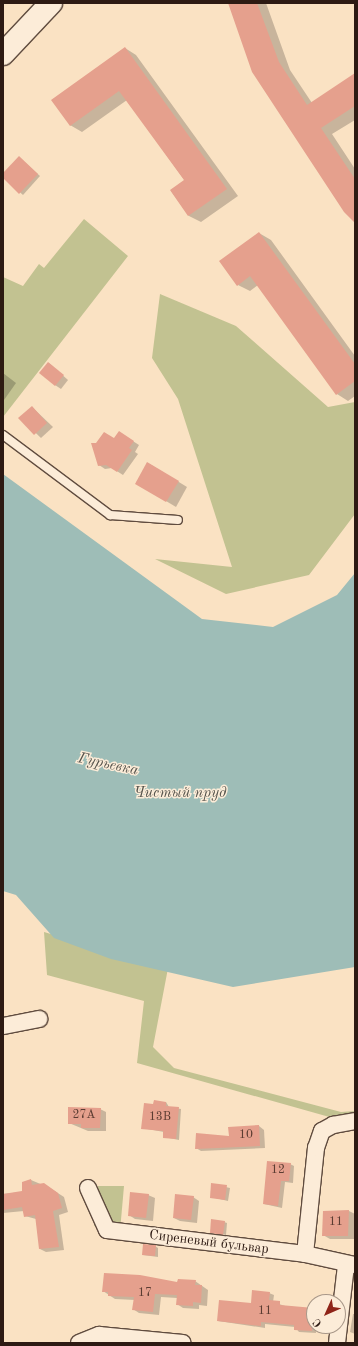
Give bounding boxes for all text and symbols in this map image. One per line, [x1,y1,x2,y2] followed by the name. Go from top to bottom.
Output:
[76,750,140,780] water label: Гурьевка
[134,785,226,803] water label: Чистый пруд
[72,1109,96,1123] house number: 27А
[149,1111,171,1125] house number: 13В
[239,1129,253,1143] house number: 10
[271,1164,285,1178] house number: 12
[329,1216,343,1230] house number: 11
[148,1226,270,1258] street label: Сиреневый бульвар
[138,1287,152,1301] house number: 17
[306,1294,346,1334] north arrow
[258,1305,272,1319] house number: 11
[311,1316,324,1329] text: С

